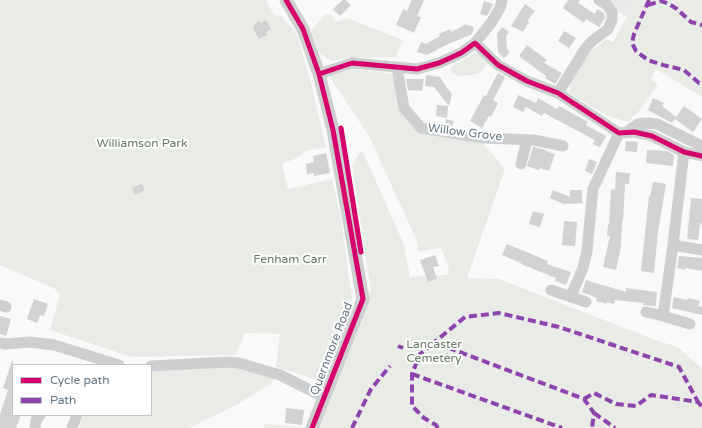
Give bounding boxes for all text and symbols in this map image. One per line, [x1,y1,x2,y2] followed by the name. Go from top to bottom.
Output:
[427,121,503,145] street label: Willow Grove
[97,137,187,151] park label: Williamson Park
[253,253,327,267] park label: Fenham Carr
[308,300,356,398] street label: Quernmore Road
[406,338,462,366] park label: Lancaster Cemetery
[12,364,152,416] legend
[50,373,109,387] text: Cycle path
[50,393,76,407] text: Path

